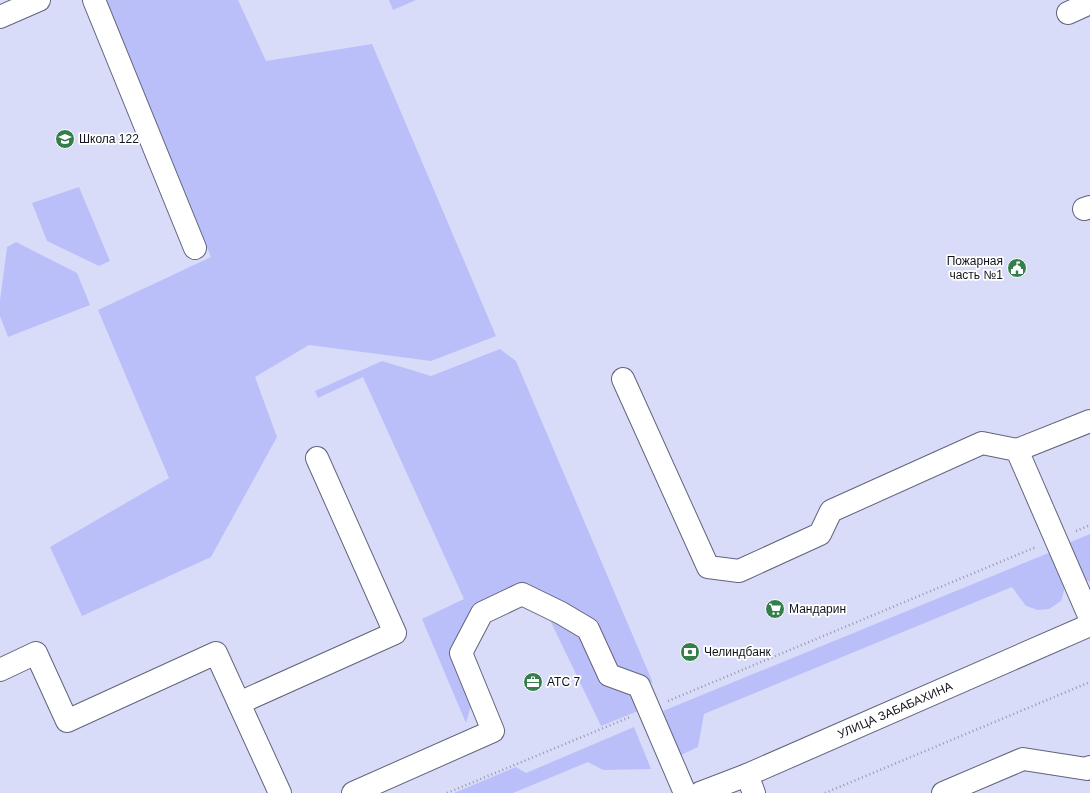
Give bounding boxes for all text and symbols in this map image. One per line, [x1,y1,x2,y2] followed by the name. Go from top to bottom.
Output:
[54,128,76,150] school or university icon: Школа 122
[79,132,139,146] place label: Школа 122
[947,254,1003,282] place label: Пожарная часть №1
[1006,257,1028,279] public building icon: Пожарная часть №1
[764,598,786,620] supermarket icon: Мандарин
[789,602,846,616] place label: Мандарин
[679,641,701,663] bank icon: Челиндбанк
[704,645,772,659] place label: Челиндбанк
[522,671,544,693] office icon: АТС 7
[547,675,580,689] place label: АТС 7
[836,679,955,741] street label: УЛИЦА ЗАБАБАХИНА

